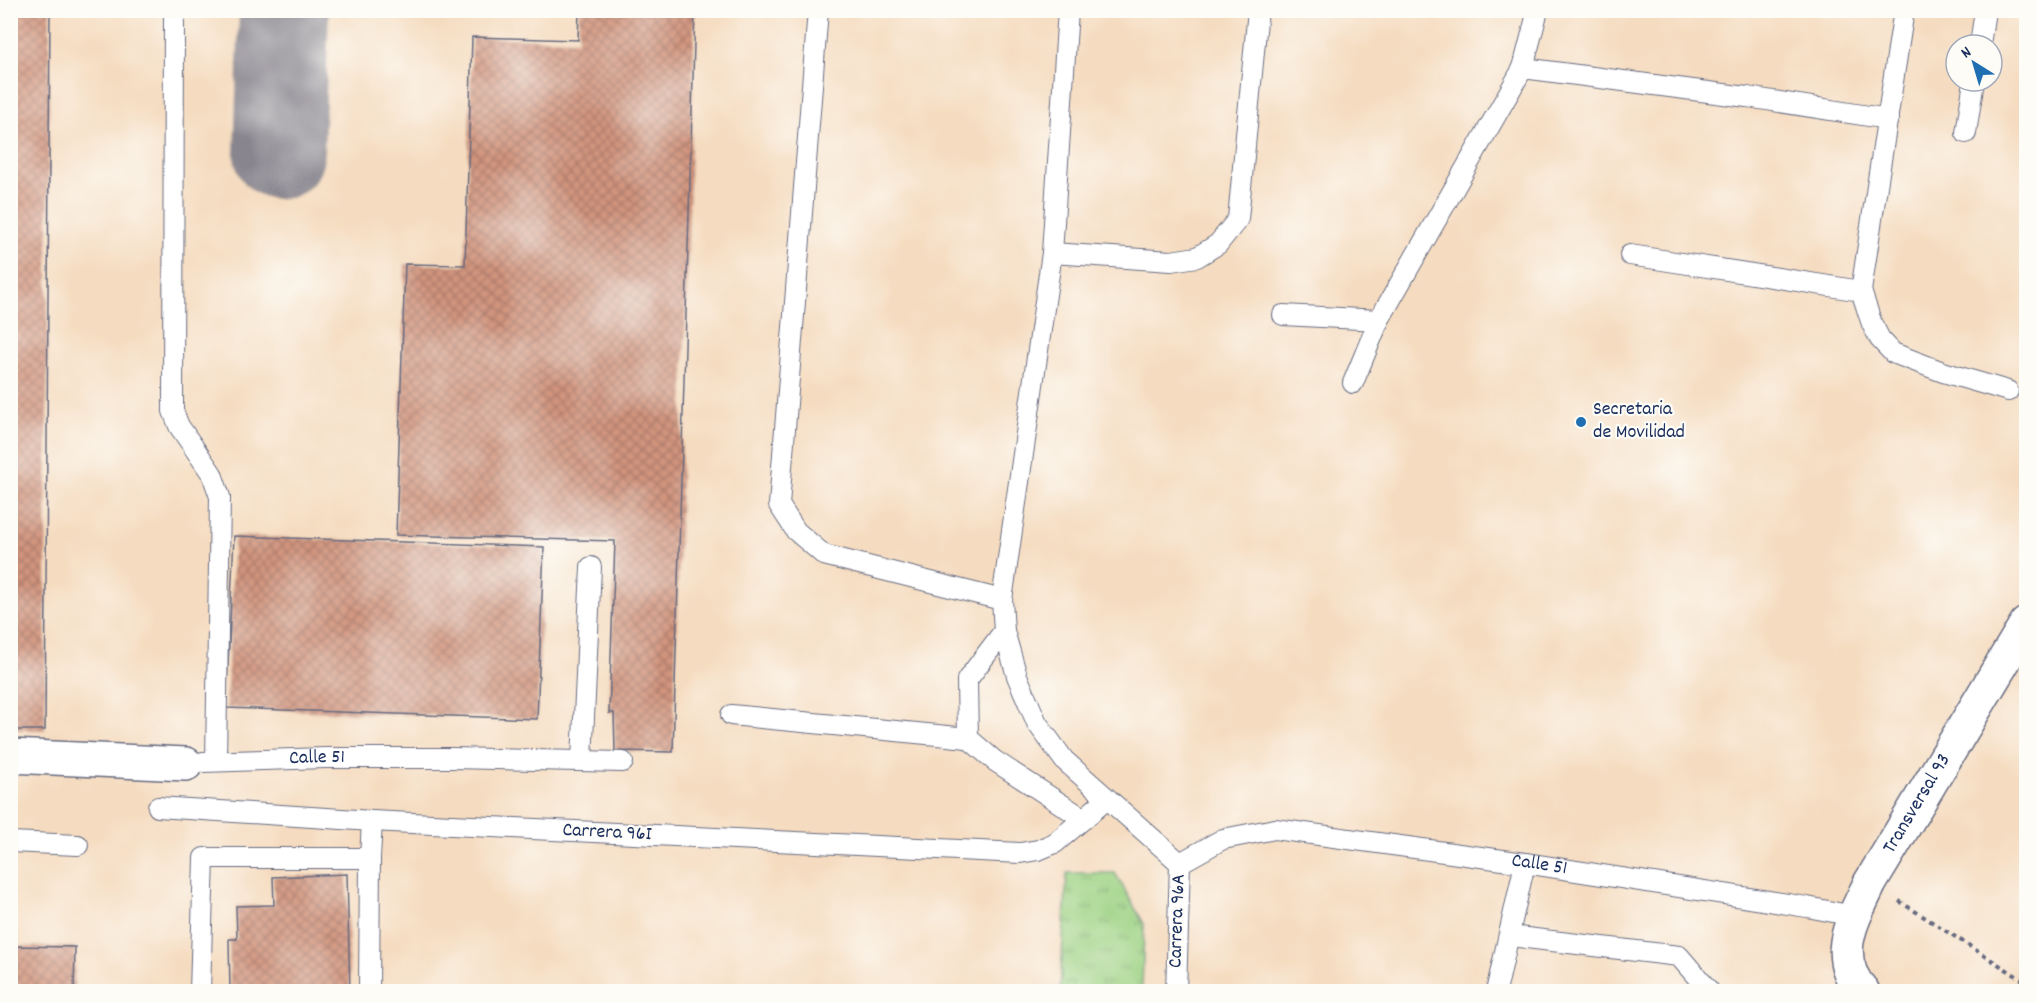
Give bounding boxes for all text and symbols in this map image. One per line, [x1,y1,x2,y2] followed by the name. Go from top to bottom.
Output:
[1944,33,2004,93] north arrow
[1956,41,1977,65] text: N
[1593,396,1685,447] place label: Secretaria de Movilidad
[1574,415,1588,429] marker: Secretaria de Movilidad
[289,744,345,773] street label: Calle 51
[1877,749,1958,860] street label: Transversal 93
[562,817,652,849] street label: Carrera 96I
[1510,847,1569,883] street label: Calle 51
[1162,873,1194,969] street label: Carrera 96A

